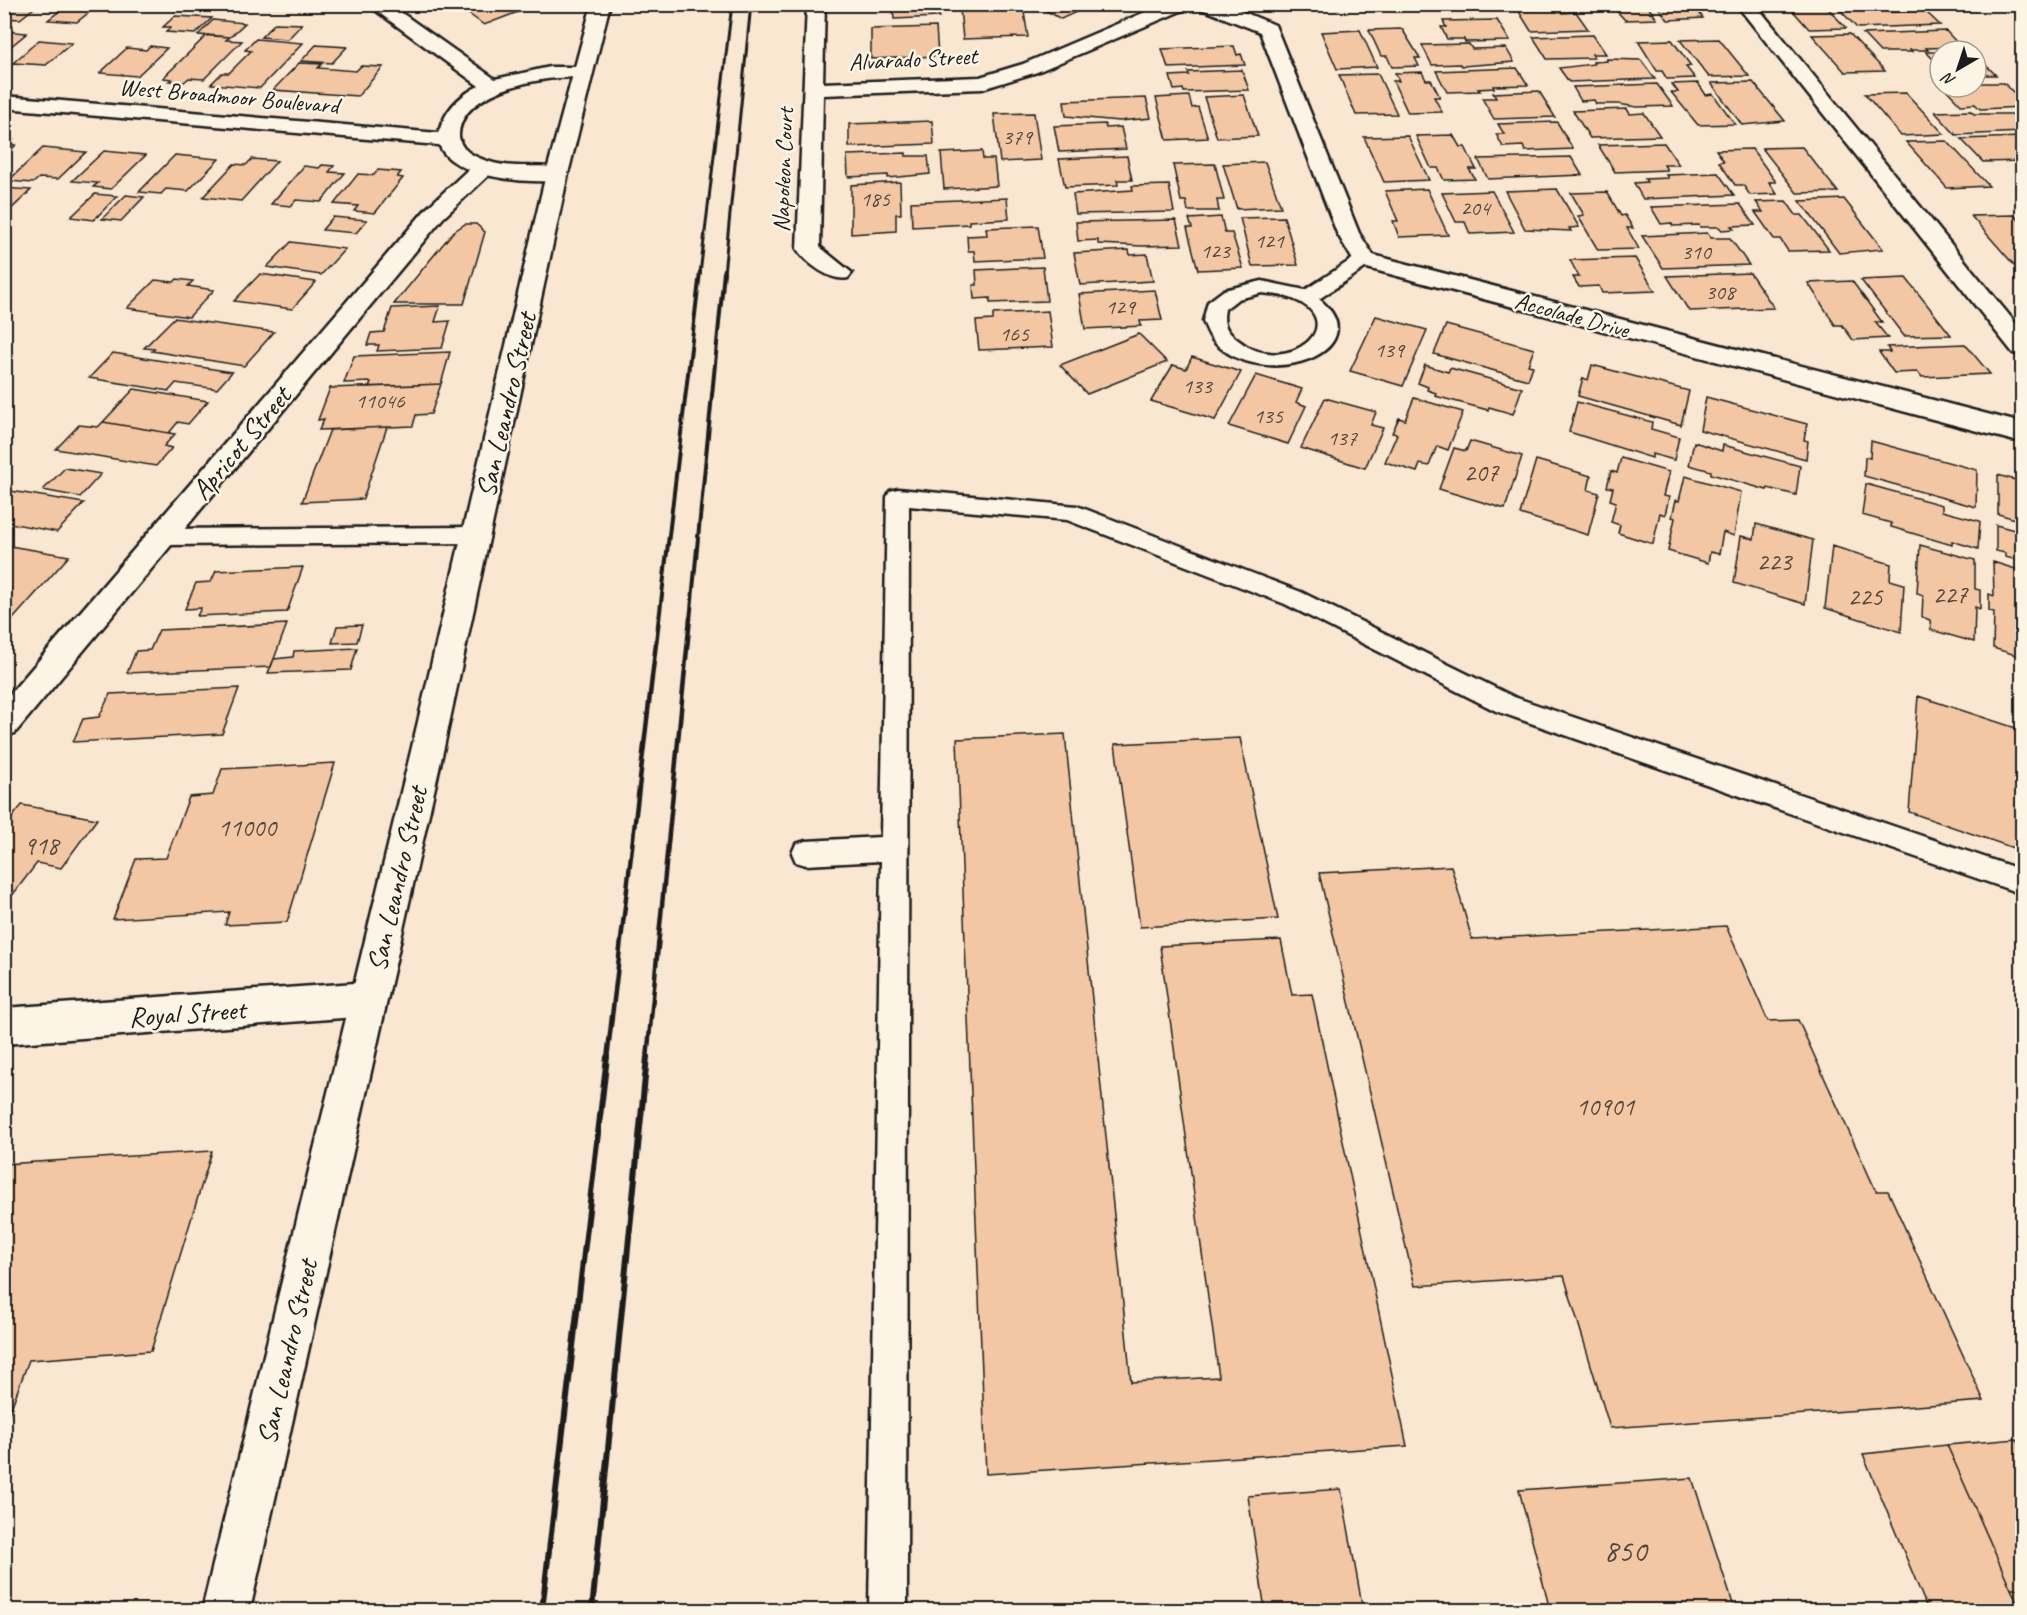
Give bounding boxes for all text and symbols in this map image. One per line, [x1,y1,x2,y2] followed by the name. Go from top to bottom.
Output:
[1928,39,1988,99] north arrow
[848,41,980,77] street label: Alvarado Street
[1937,67,1959,91] text: N
[118,71,343,121] street label: West Broadmoor Boulevard
[766,105,800,233] street label: Napoleon Court
[1002,123,1034,151] house number: 379
[860,185,891,213] house number: 185
[1460,194,1492,222] house number: 204
[1254,227,1285,255] house number: 121
[1200,237,1232,265] house number: 123
[1681,238,1713,266] house number: 310
[1705,278,1737,306] house number: 308
[1512,285,1634,345] street label: Accolade Drive
[1105,293,1137,321] house number: 129
[468,307,545,501] street label: San Leandro Street
[999,320,1030,348] house number: 165
[1374,336,1406,364] house number: 139
[1182,372,1214,400] house number: 133
[184,377,300,507] street label: Apricot Street
[355,387,406,415] house number: 11046
[1253,402,1284,430] house number: 135
[1327,424,1358,452] house number: 137
[1463,456,1500,489] house number: 207
[1756,545,1794,578] house number: 223
[1932,578,1969,611] house number: 227
[1847,580,1884,613] house number: 225
[359,781,436,975] street label: San Leandro Street
[218,811,279,844] house number: 11000
[23,829,61,862] house number: 918
[127,991,249,1035] street label: Royal Street
[1576,1090,1636,1123] house number: 10901
[249,1254,326,1448] street label: San Leandro Street
[1603,1530,1649,1571] house number: 850

